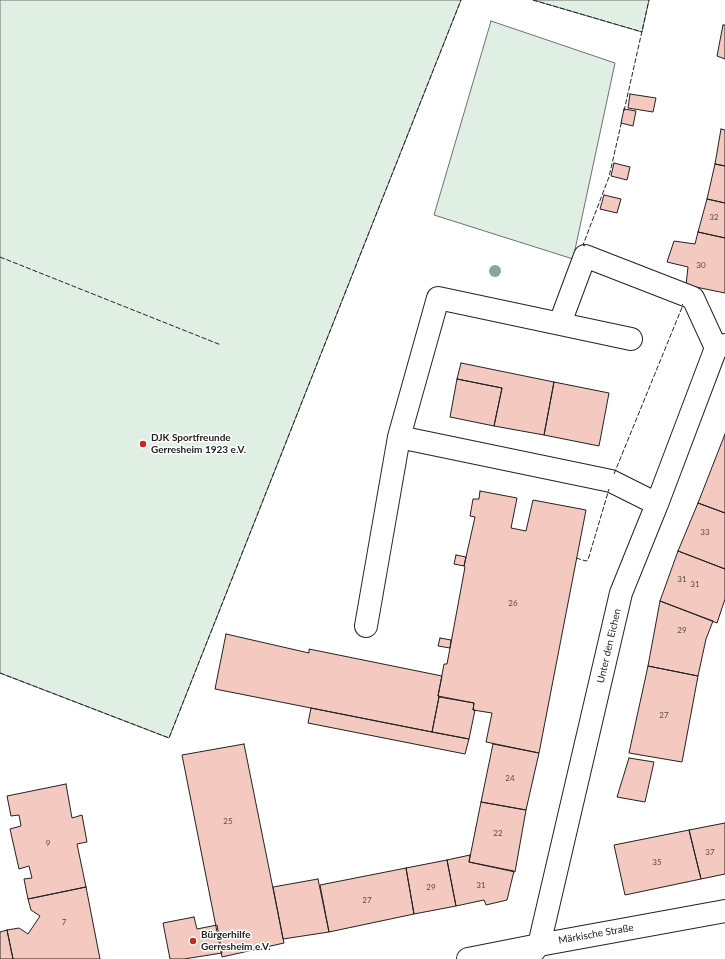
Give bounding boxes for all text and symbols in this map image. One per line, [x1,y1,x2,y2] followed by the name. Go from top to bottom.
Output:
[709,212,719,222] house number: 32
[696,260,706,270] house number: 30
[151,432,246,456] place label: DJK Sportfreunde Gerresheim 1923 e.V.
[138,439,148,449] marker: DJK Sportfreunde Gerresheim 1923 e.V.
[700,527,710,537] house number: 33
[677,574,687,584] house number: 31
[690,579,700,589] house number: 31
[508,598,518,608] house number: 26
[595,608,623,684] street label: Unter den Eichen
[677,625,687,635] house number: 29
[659,710,669,720] house number: 27
[505,773,515,783] house number: 24
[223,816,233,826] house number: 25
[493,828,503,838] house number: 22
[46,838,50,848] house number: 9
[705,847,715,857] house number: 37
[652,857,662,867] house number: 35
[476,880,486,890] house number: 31
[426,882,436,892] house number: 29
[362,895,372,905] house number: 27
[62,917,66,927] house number: 7
[557,921,635,947] street label: Märkische Straße
[201,929,271,952] place label: Bürgerhilfe Gerresheim e.V.
[188,936,198,946] marker: Bürgerhilfe Gerresheim e.V.

